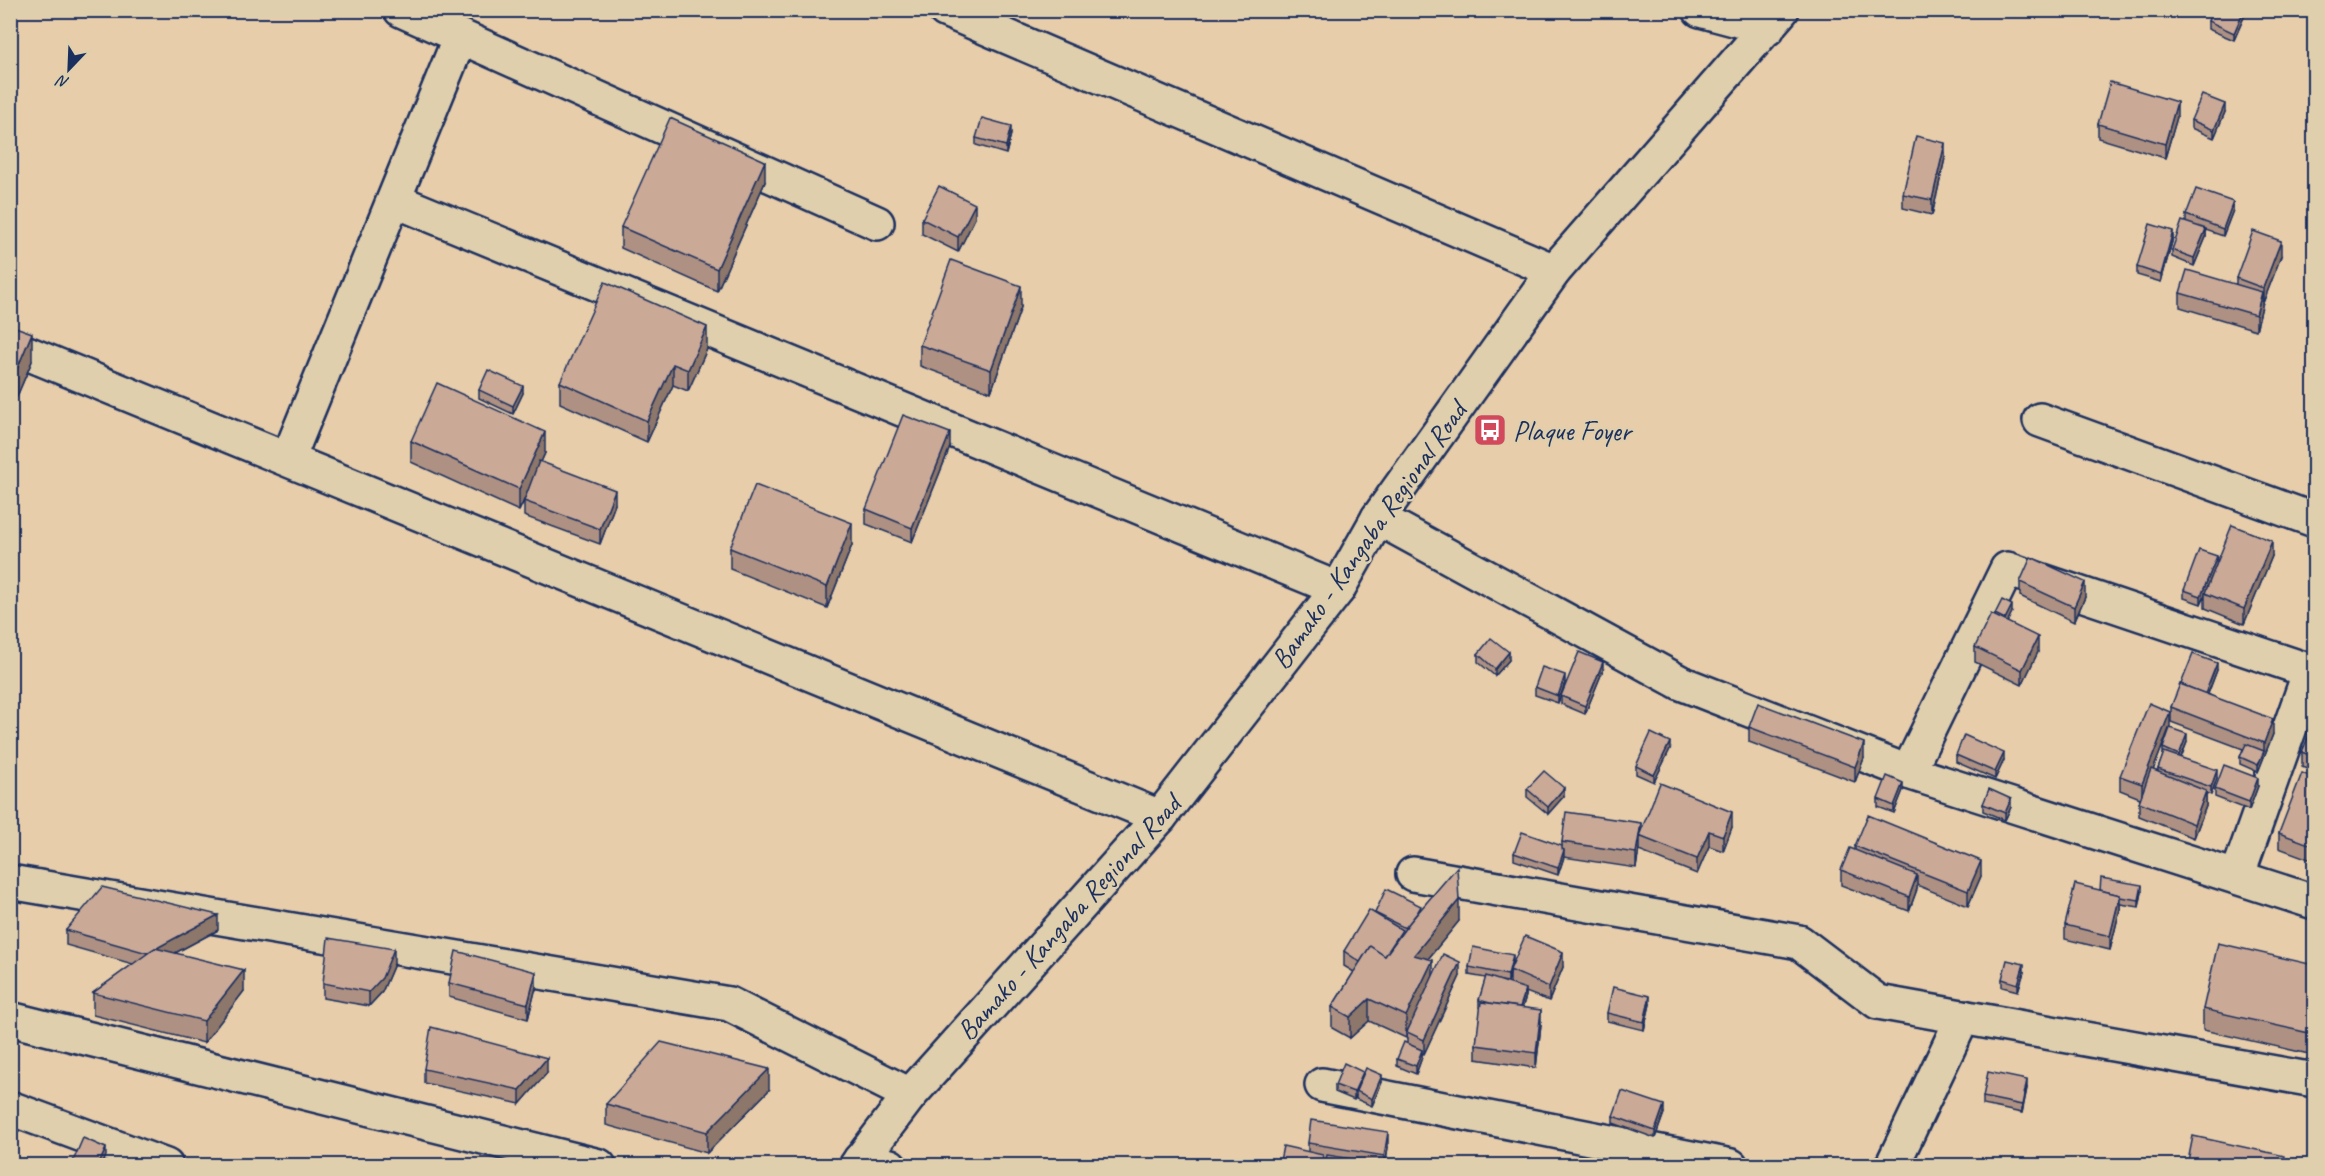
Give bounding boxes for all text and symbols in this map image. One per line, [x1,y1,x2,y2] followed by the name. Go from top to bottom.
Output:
[39,39,99,99] north arrow
[52,70,72,93] text: N
[1263,392,1476,676] street label: Bamako - Kangaba Regional Road
[1472,412,1508,448] bus stop icon: Plaque Foyer
[1513,413,1634,448] place label: Plaque Foyer
[949,784,1190,1047] street label: Bamako - Kangaba Regional Road

